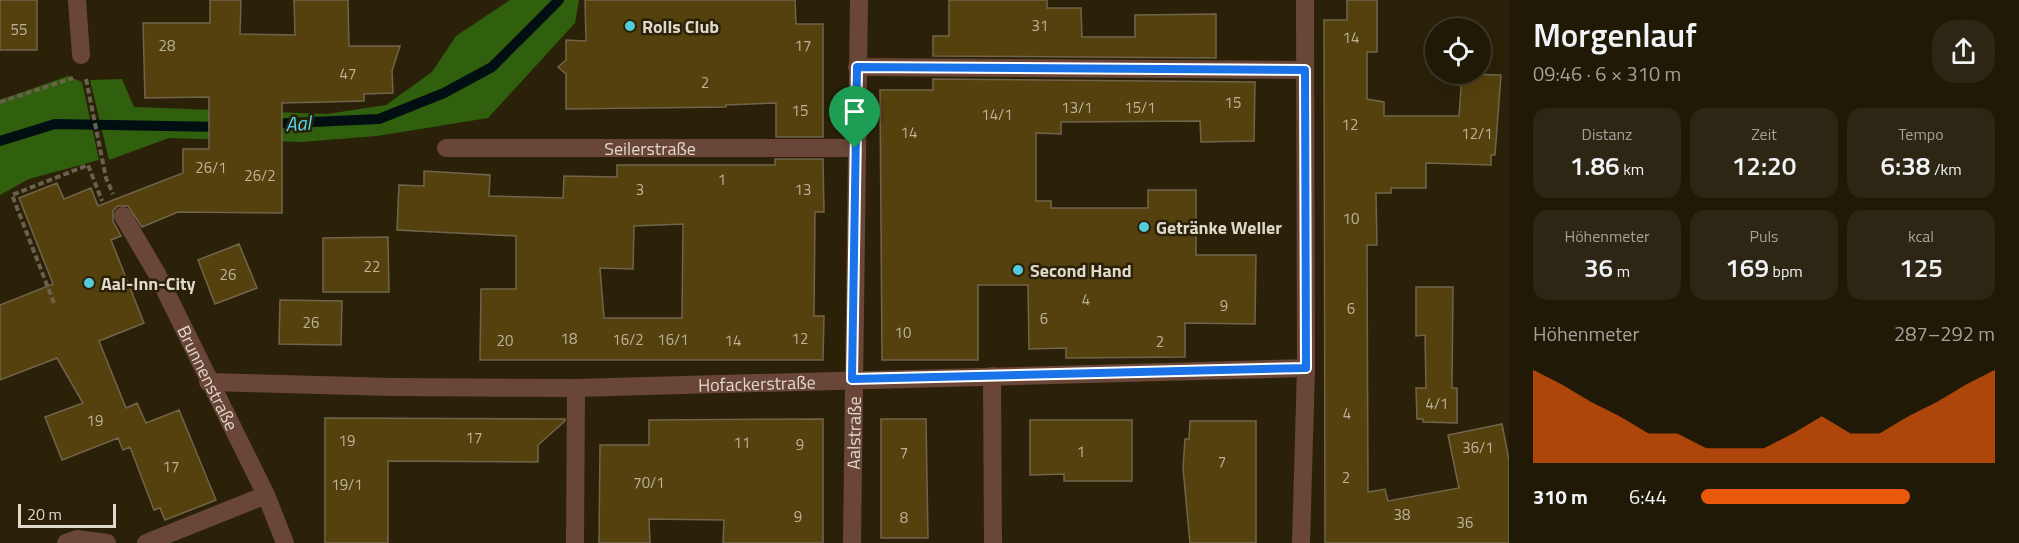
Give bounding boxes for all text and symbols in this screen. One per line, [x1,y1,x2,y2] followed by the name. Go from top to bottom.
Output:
[1533,10,1697,60] text: Morgenlauf
[642,13,719,40] place label: Rolls Club
[1032,14,1048,37] house number: 31
[11,18,27,41] house number: 55
[1425,18,1491,84] map controls
[1425,18,1491,84] button: locate
[623,19,637,33] marker: Rolls Club
[1932,20,1995,83] button: share
[1343,26,1359,49] house number: 14
[159,34,175,57] house number: 28
[795,34,811,57] house number: 17
[1533,58,1681,89] text: 09:46 · 6 × 310 m
[340,62,356,85] house number: 47
[701,71,709,94] house number: 2
[829,86,880,148] pin
[1225,91,1241,114] house number: 15
[838,95,871,128] icon: arrive
[1061,96,1093,119] house number: 13/1
[1124,96,1156,119] house number: 15/1
[792,99,808,122] house number: 15
[981,103,1013,126] house number: 14/1
[285,107,314,139] water label: Aal
[1342,113,1358,136] house number: 12
[901,121,917,144] house number: 14
[1461,122,1493,145] house number: 12/1
[1582,122,1632,146] text: Distanz
[1751,122,1777,146] text: Zeit
[1898,122,1944,146] text: Tempo
[604,135,696,162] street label: Seilerstraße
[1570,146,1620,185] text: 1.86
[1732,146,1796,185] text: 12:20
[1880,146,1930,185] text: 6:38
[195,156,227,179] house number: 26/1
[1620,157,1644,181] text: km
[1930,157,1962,181] text: /km
[244,164,276,187] house number: 26/2
[718,168,726,191] house number: 1
[636,178,644,201] house number: 3
[795,178,811,201] house number: 13
[1343,207,1359,230] house number: 10
[1156,214,1282,241] place label: Getränke Weller
[1137,220,1151,234] marker: Getränke Weller
[1564,224,1650,248] text: Höhenmeter
[1749,224,1779,248] text: Puls
[1908,224,1934,248] text: kcal
[1584,248,1613,287] text: 36
[1725,248,1769,287] text: 169
[1899,248,1943,287] text: 125
[364,255,380,278] house number: 22
[1030,257,1132,284] place label: Second Hand
[1613,259,1630,283] text: m
[1769,259,1803,283] text: bpm
[220,263,236,286] house number: 26
[1011,263,1025,277] marker: Second Hand
[101,270,196,297] place label: Aal-Inn-City
[82,276,96,290] marker: Aal-Inn-City
[1082,288,1090,311] house number: 4
[1220,294,1228,317] house number: 9
[1347,297,1355,320] house number: 6
[1040,307,1048,330] house number: 6
[303,311,319,334] house number: 26
[1533,318,1639,349] text: Höhenmeter
[1894,318,1995,349] text: 287–292 m
[171,321,246,435] street label: Brunnenstraße
[895,321,911,344] house number: 10
[561,327,577,350] house number: 18
[792,327,808,350] house number: 12
[612,328,644,351] house number: 16/2
[657,328,689,351] house number: 16/1
[497,329,513,352] house number: 20
[725,329,741,352] house number: 14
[1156,330,1164,353] house number: 2
[698,368,816,398] street label: Hofackerstraße
[1426,392,1448,415] house number: 4/1
[839,396,867,470] street label: Aalstraße
[1343,402,1351,425] house number: 4
[87,409,103,432] house number: 19
[466,426,482,449] house number: 17
[339,429,355,452] house number: 19
[734,431,750,454] house number: 11
[796,433,804,456] house number: 9
[1462,436,1494,459] house number: 36/1
[1077,440,1085,463] house number: 1
[900,441,908,464] house number: 7
[1218,450,1226,473] house number: 7
[163,455,179,478] house number: 17
[1342,466,1350,489] house number: 2
[633,471,665,494] house number: 70/1
[331,473,363,496] house number: 19/1
[1533,481,1588,512] text: 310 m
[1629,481,1667,512] text: 6:44
[18,501,116,528] scale bar
[27,502,62,526] text: 20 m
[1394,503,1410,526] house number: 38
[794,505,802,528] house number: 9
[900,506,908,529] house number: 8
[1457,511,1473,534] house number: 36

